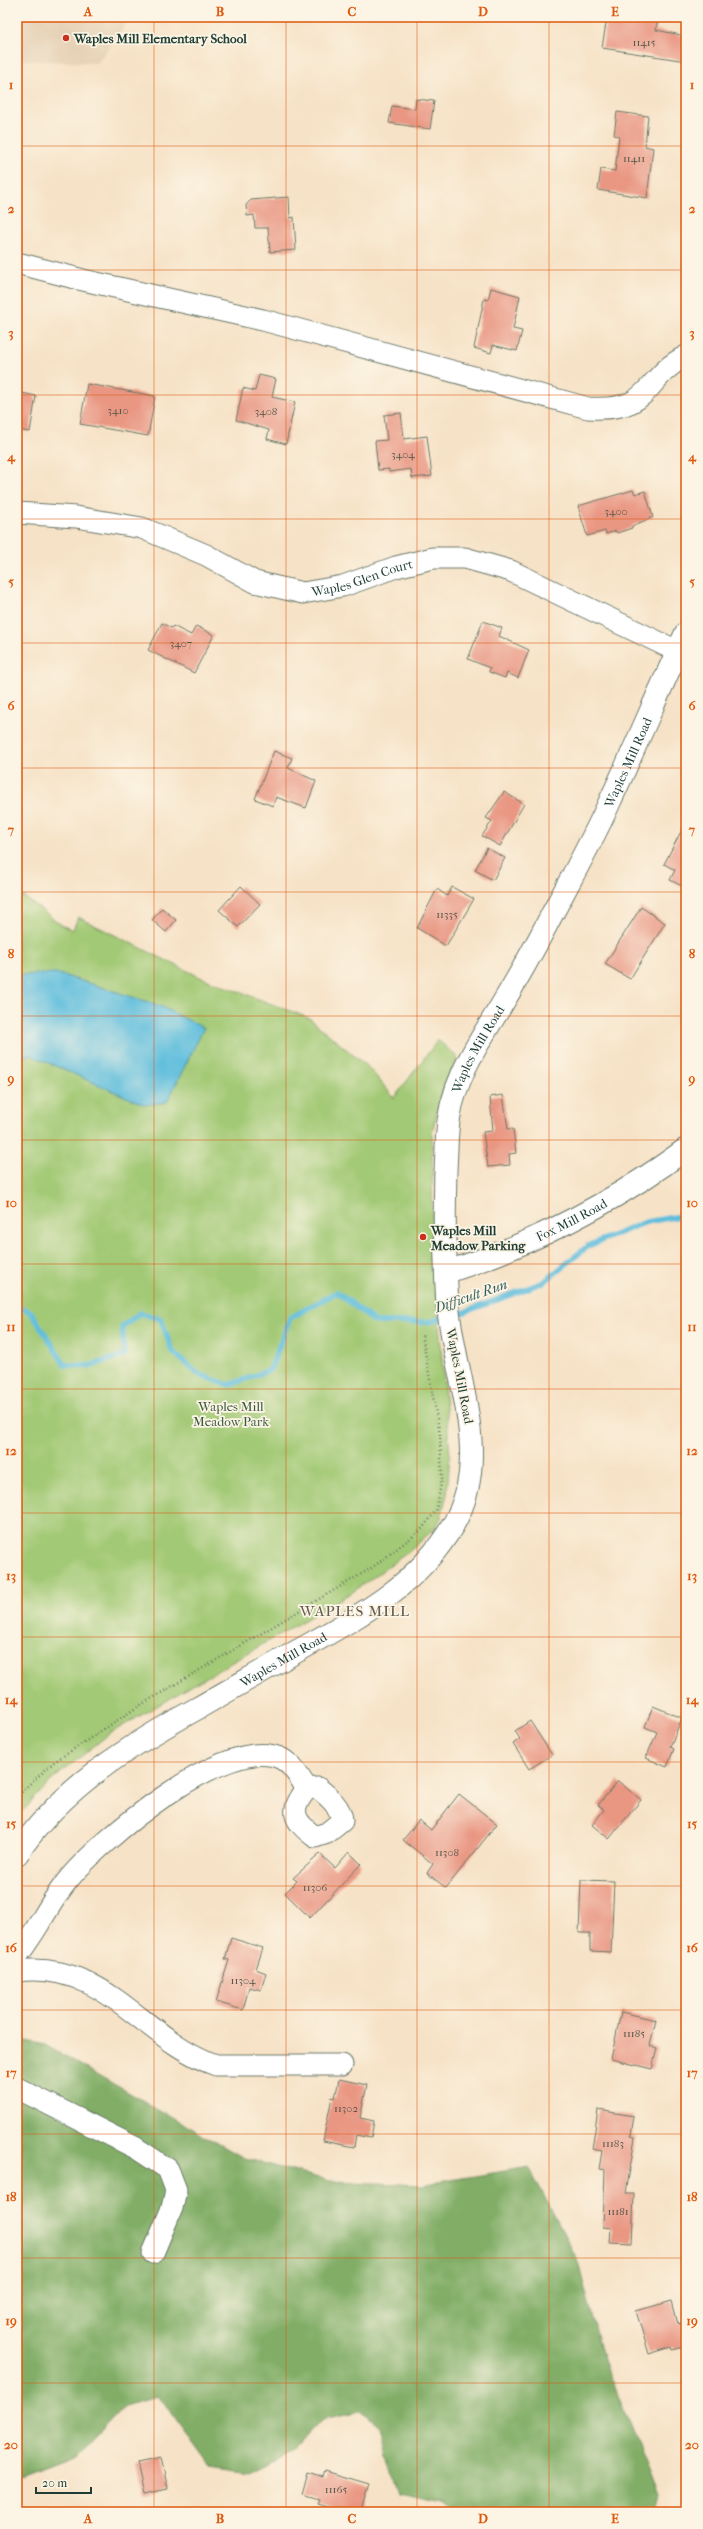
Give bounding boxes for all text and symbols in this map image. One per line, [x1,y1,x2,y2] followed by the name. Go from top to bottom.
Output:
[83,4,93,19] text: A
[216,4,225,19] text: B
[348,4,357,19] text: C
[478,4,488,19] text: D
[611,4,619,19] text: E
[73,31,247,47] place label: Waples Mill Elementary School
[61,33,71,43] marker: Waples Mill Elementary School
[633,36,656,49] house number: 11415
[9,77,14,92] text: 1
[690,77,695,92] text: 1
[623,152,645,165] house number: 11411
[8,201,15,216] text: 2
[689,201,696,216] text: 2
[8,325,14,341] text: 3
[689,325,695,341] text: 3
[108,404,128,417] house number: 3410
[255,405,277,418] house number: 3408
[391,448,415,461] house number: 3404
[6,449,16,465] text: 4
[687,449,697,465] text: 4
[604,505,628,518] house number: 3400
[309,556,414,599] street label: Waples Glen Court
[8,574,14,589] text: 5
[689,574,695,589] text: 5
[170,637,192,650] house number: 3407
[7,698,15,713] text: 6
[688,698,696,713] text: 6
[600,714,655,810] street label: Waples Mill Road
[7,822,15,837] text: 7
[688,822,696,837] text: 7
[436,908,458,921] house number: 11335
[8,946,15,961] text: 8
[689,946,696,961] text: 8
[448,1002,508,1096] street label: Waples Mill Road
[7,1071,15,1087] text: 9
[688,1071,696,1087] text: 9
[5,1195,17,1210] text: 10
[533,1195,610,1244] street label: Fox Mill Road
[686,1195,698,1210] text: 10
[430,1223,526,1254] place label: Waples Mill Meadow Parking
[418,1232,428,1242] marker: Waples Mill Meadow Parking
[431,1276,510,1317] water label: Difficult Run
[6,1319,16,1334] text: 11
[687,1319,697,1334] text: 11
[443,1326,477,1426] street label: Waples Mill Road
[193,1399,269,1429] park label: Waples Mill Meadow Park
[5,1443,17,1458] text: 12
[686,1443,698,1458] text: 12
[6,1568,16,1584] text: 13
[687,1568,697,1584] text: 13
[299,1602,410,1620] district label: WAPLES MILL
[236,1628,330,1690] street label: Waples Mill Road
[5,1692,18,1708] text: 14
[686,1692,699,1708] text: 14
[6,1816,16,1831] text: 15
[687,1816,697,1831] text: 15
[435,1846,459,1859] house number: 11308
[303,1881,327,1894] house number: 11306
[5,1940,18,1955] text: 16
[686,1940,699,1955] text: 16
[231,1974,256,1987] house number: 11304
[623,2027,645,2040] house number: 11185
[6,2065,17,2080] text: 17
[687,2065,698,2080] text: 17
[334,2102,358,2115] house number: 11302
[602,2137,624,2150] house number: 11183
[5,2189,17,2204] text: 18
[686,2189,698,2204] text: 18
[607,2205,629,2218] house number: 11181
[5,2313,17,2329] text: 19
[686,2313,698,2329] text: 19
[4,2437,18,2452] text: 20
[685,2437,699,2452] text: 20
[36,2469,91,2495] scale bar
[42,2476,67,2490] text: 20 m
[325,2483,347,2496] house number: 11165
[83,2511,93,2526] text: A
[216,2511,225,2526] text: B
[348,2511,357,2526] text: C
[478,2511,488,2526] text: D
[611,2511,619,2526] text: E

